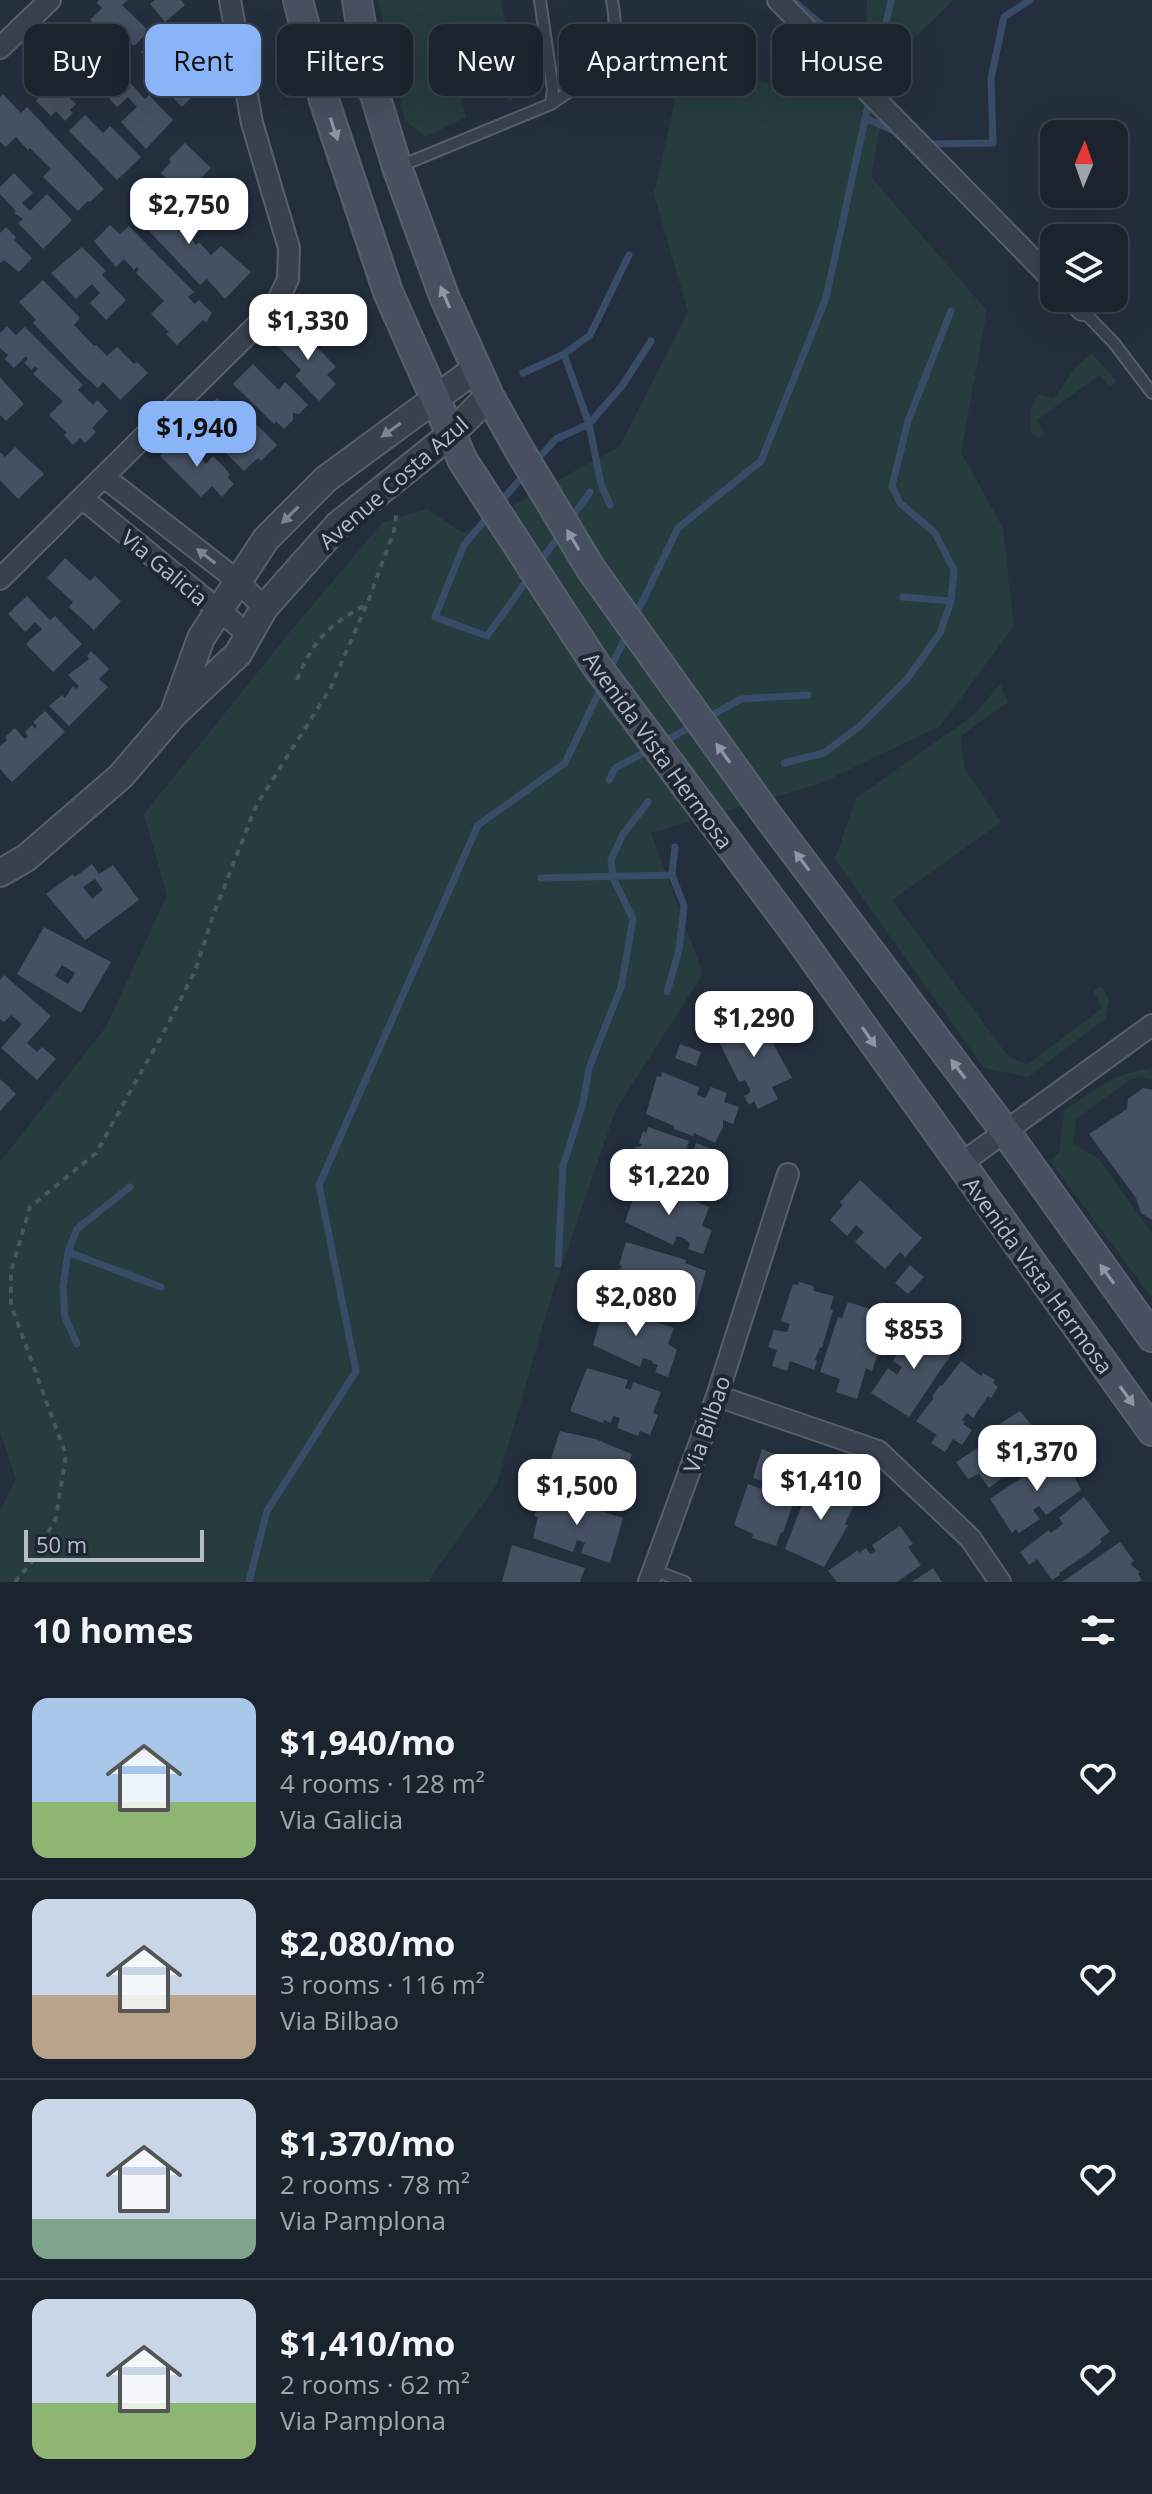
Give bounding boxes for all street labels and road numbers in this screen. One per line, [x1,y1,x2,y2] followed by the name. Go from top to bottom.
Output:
[312,409,474,555] street label: Avenue Costa Azul
[115,522,215,612] street label: Via Galicia
[577,646,741,854] street label: Avenida Vista Hermosa
[957,1171,1121,1379] street label: Avenida Vista Hermosa
[675,1371,737,1477] street label: Via Bilbao

